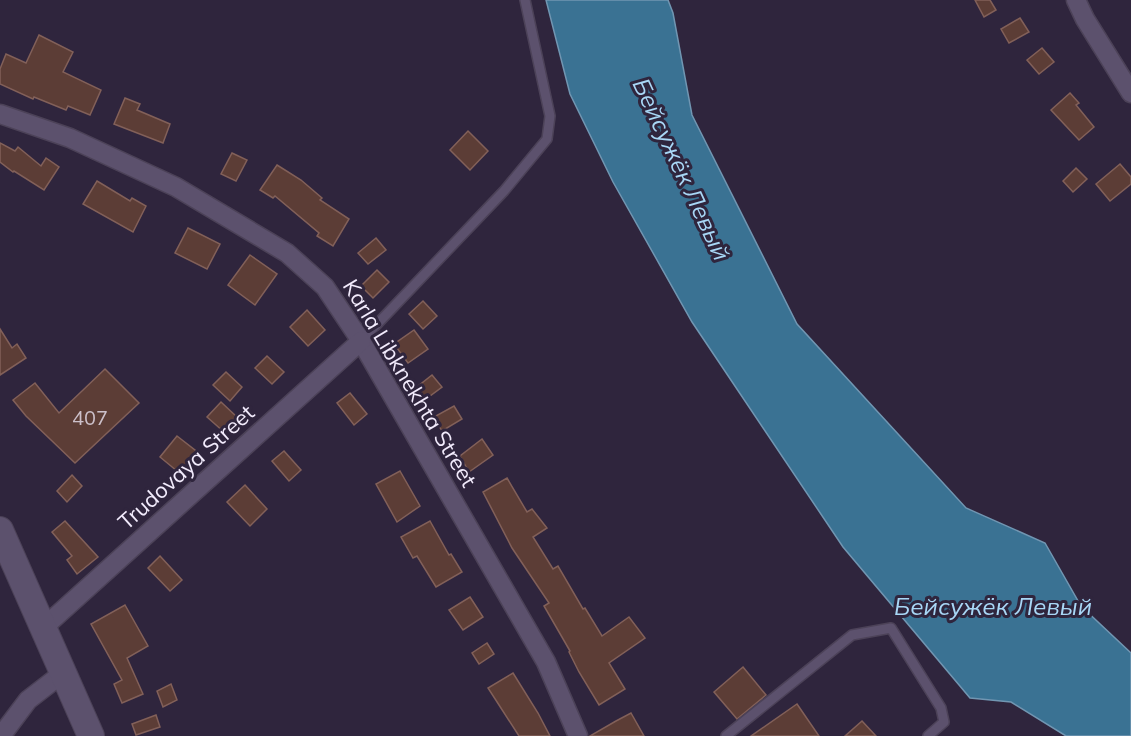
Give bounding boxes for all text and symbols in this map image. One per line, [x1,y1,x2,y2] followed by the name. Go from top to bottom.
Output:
[627,73,737,265] water label: Бейсужёк Левый
[337,274,483,492] street label: Karla Libknekhta Street
[112,398,260,536] street label: Trudovaya Street
[72,405,108,430] house number: 407
[894,591,1092,621] water label: Бейсужёк Левый

